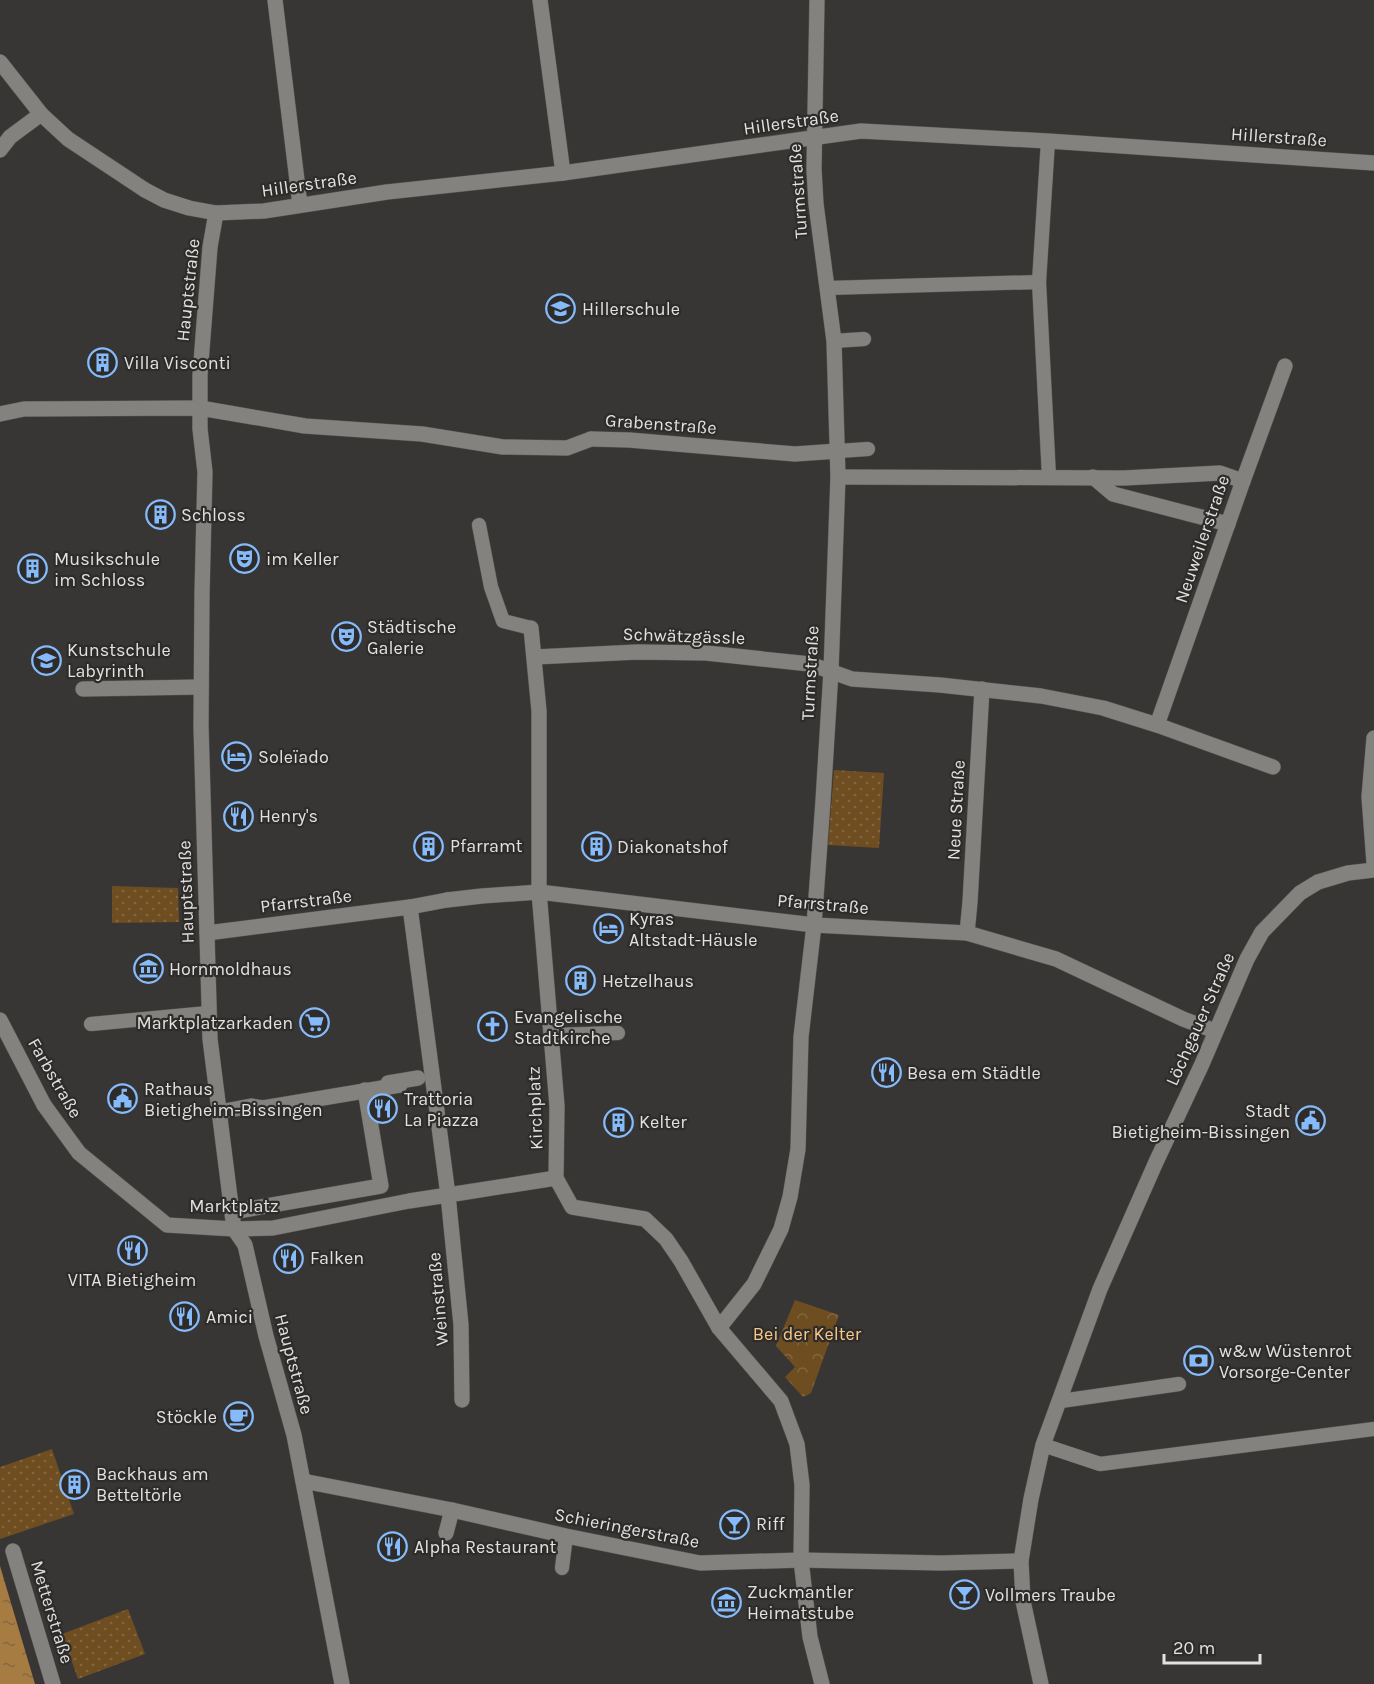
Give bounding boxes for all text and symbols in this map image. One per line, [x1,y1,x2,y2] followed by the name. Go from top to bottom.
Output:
[742,104,840,140] street label: Hillerstraße
[1230,123,1328,151] street label: Hillerstraße
[784,143,812,239] street label: Turmstraße
[260,166,358,202] street label: Hillerstraße
[172,238,204,342] street label: Hauptstraße
[545,293,577,325] school or university icon: Hillerschule
[582,298,680,320] place label: Hillerschule
[87,347,119,379] building icon: Villa Visconti
[124,352,231,374] place label: Villa Visconti
[605,409,717,439] street label: Grabenstraße
[1170,472,1234,606] street label: Neuweilerstraße
[144,499,176,531] building icon: Schloss
[181,504,246,526] place label: Schloss
[229,543,261,575] theatre icon: im Keller
[54,548,160,591] place label: Musikschule im Schloss
[266,548,339,570] place label: im Keller
[17,553,49,585] building icon: Musikschule im Schloss
[367,616,456,659] place label: Städtische Galerie
[330,621,362,653] theatre icon: Städtische Galerie
[622,623,746,649] street label: Schwätzgässle
[797,625,823,721] street label: Turmstraße
[67,639,171,682] place label: Kunstschule Labyrinth
[30,644,62,676] school or university icon: Kunstschule Labyrinth
[221,741,253,773] hotel icon: Soleïado
[258,746,329,768] place label: Soleïado
[942,759,970,861] street label: Neue Straße
[222,800,254,832] restaurant icon: Henry's
[259,805,318,827] place label: Henry's
[413,830,445,862] building icon: Pfarramt
[580,831,612,863] building icon: Diakonatshof
[450,835,523,857] place label: Pfarramt
[617,836,729,858] place label: Diakonatshof
[173,840,199,944] street label: Hauptstraße
[259,884,353,918] street label: Pfarrstraße
[776,889,870,919] street label: Pfarrstraße
[629,908,758,951] place label: Kyras Altstadt-Häusle
[592,913,624,945] hotel icon: Kyras Altstadt-Häusle
[1161,949,1239,1089] street label: Löchgauer Straße
[132,953,164,985] museum icon: Hornmoldhaus
[169,958,292,980] place label: Hornmoldhaus
[565,965,597,997] building icon: Hetzelhaus
[602,970,694,992] place label: Hetzelhaus
[514,1006,623,1049] place label: Evangelische Stadtkirche
[298,1007,330,1039] supermarket icon: Marktplatzarkaden
[477,1011,509,1043] church icon: Evangelische Stadtkirche
[136,1012,293,1034] place label: Marktplatzarkaden
[23,1034,87,1122] street label: Farbstraße
[870,1057,902,1089] restaurant icon: Besa em Städtle
[907,1062,1041,1084] place label: Besa em Städtle
[523,1066,547,1150] street label: Kirchplatz
[144,1078,323,1121] place label: Rathaus Bietigheim-Bissingen
[107,1083,139,1115] public building icon: Rathaus Bietigheim-Bissingen
[404,1088,479,1131] place label: Trattoria La Piazza
[367,1093,399,1125] restaurant icon: Trattoria La Piazza
[1111,1100,1290,1143] place label: Stadt Bietigheim-Bissingen
[1295,1105,1327,1137] public building icon: Stadt Bietigheim-Bissingen
[602,1106,634,1138] building icon: Kelter
[639,1111,687,1133] place label: Kelter
[189,1195,279,1217] street label: Marktplatz
[116,1235,148,1267] restaurant icon: VITA Bietigheim
[273,1242,305,1274] restaurant icon: Falken
[310,1247,364,1269] place label: Falken
[423,1251,453,1347] street label: Weinstraße
[68,1269,196,1291] place label: VITA Bietigheim
[169,1301,201,1333] restaurant icon: Amici
[206,1306,253,1328] place label: Amici
[270,1311,318,1417] street label: Hauptstraße
[753,1323,862,1345] park label: Bei der Kelter
[1219,1340,1352,1383] place label: w&w Wüstenrot Vorsorge-Center
[1182,1345,1214,1377] bank icon: w&w Wüstenrot Vorsorge-Center
[222,1401,254,1433] cafe icon: Stöckle
[156,1406,217,1428] place label: Stöckle
[96,1463,209,1506] place label: Backhaus am Betteltörle
[59,1468,91,1500] building icon: Backhaus am Betteltörle
[553,1503,701,1553] street label: Schieringerstraße
[719,1508,751,1540] bar icon: Riff
[756,1513,786,1535] place label: Riff
[377,1531,409,1563] restaurant icon: Alpha Restaurant
[414,1536,557,1558] place label: Alpha Restaurant
[26,1558,78,1666] street label: Metterstraße
[948,1579,980,1611] bar icon: Vollmers Traube
[747,1581,854,1624] place label: Zuckmantler Heimatstube
[985,1584,1116,1606] place label: Vollmers Traube
[710,1586,742,1618] museum icon: Zuckmantler Heimatstube
[1164,1627,1260,1665] scale bar
[1173,1637,1215,1659] text: 20 m

